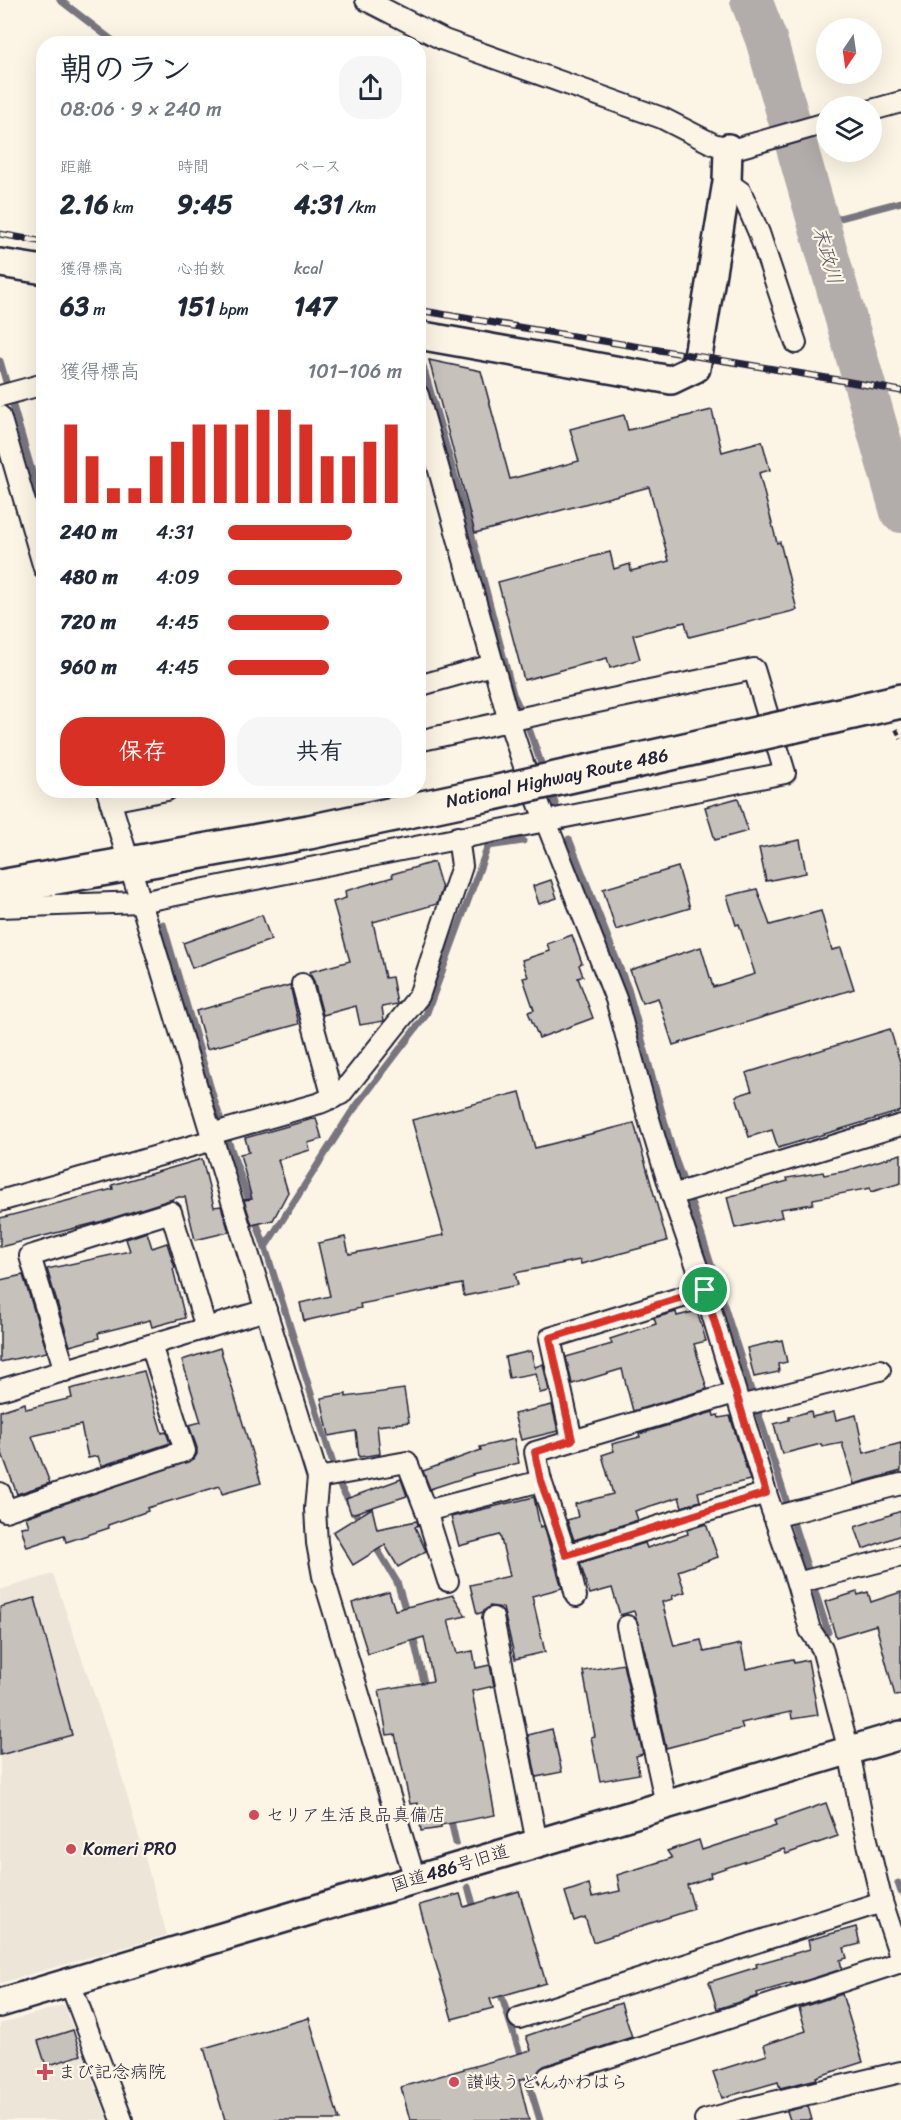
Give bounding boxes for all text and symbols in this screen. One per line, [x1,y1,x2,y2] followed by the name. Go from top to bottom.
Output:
[816,18,882,84] north arrow
[816,18,882,162] map controls
[60,40,192,98] text: 朝のラン
[339,56,402,119] button: share
[60,92,222,127] text: 08:06 · 9 × 240 m
[816,96,882,162] button: layers
[60,152,92,181] text: 距離
[177,152,209,181] text: 時間
[294,152,341,181] text: ペース
[60,181,109,227] text: 2.16
[177,181,233,227] text: 9:45
[294,181,344,227] text: 4:31
[109,193,134,222] text: km
[344,193,376,222] text: /km
[802,221,853,289] water label: 末政川
[60,254,124,283] text: 獲得標高
[177,254,225,283] text: 心拍数
[294,254,323,283] text: kcal
[60,283,89,329] text: 63
[177,283,215,329] text: 151
[294,283,336,329] text: 147
[89,295,106,324] text: m
[215,295,249,324] text: bpm
[60,354,140,389] text: 獲得標高
[308,354,402,389] text: 101–106 m
[60,515,117,550] text: 240 m
[156,515,194,550] text: 4:31
[60,560,118,595] text: 480 m
[156,560,199,595] text: 4:09
[60,605,116,640] text: 720 m
[156,605,199,640] text: 4:45
[60,650,117,685] text: 960 m
[156,650,199,685] text: 4:45
[60,717,225,786] button: 保存
[237,717,402,786] button: 共有
[443,739,671,817] street label: National Highway Route 486
[679,1264,730,1315] pin
[688,1273,721,1306] icon: arrive
[266,1799,446,1831] place label: セリア生活良品真備店
[247,1808,261,1822] marker: セリア生活良品真備店
[83,1833,177,1865] place label: Komeri PRO
[387,1835,513,1901] street label: 国道486号旧道
[64,1842,78,1856] marker: Komeri PRO
[58,2056,166,2088] place label: まび記念病院
[36,2063,54,2081] marker: まび記念病院
[466,2066,628,2098] place label: 讃岐うどんかわはら
[447,2075,461,2089] marker: 讃岐うどんかわはら

